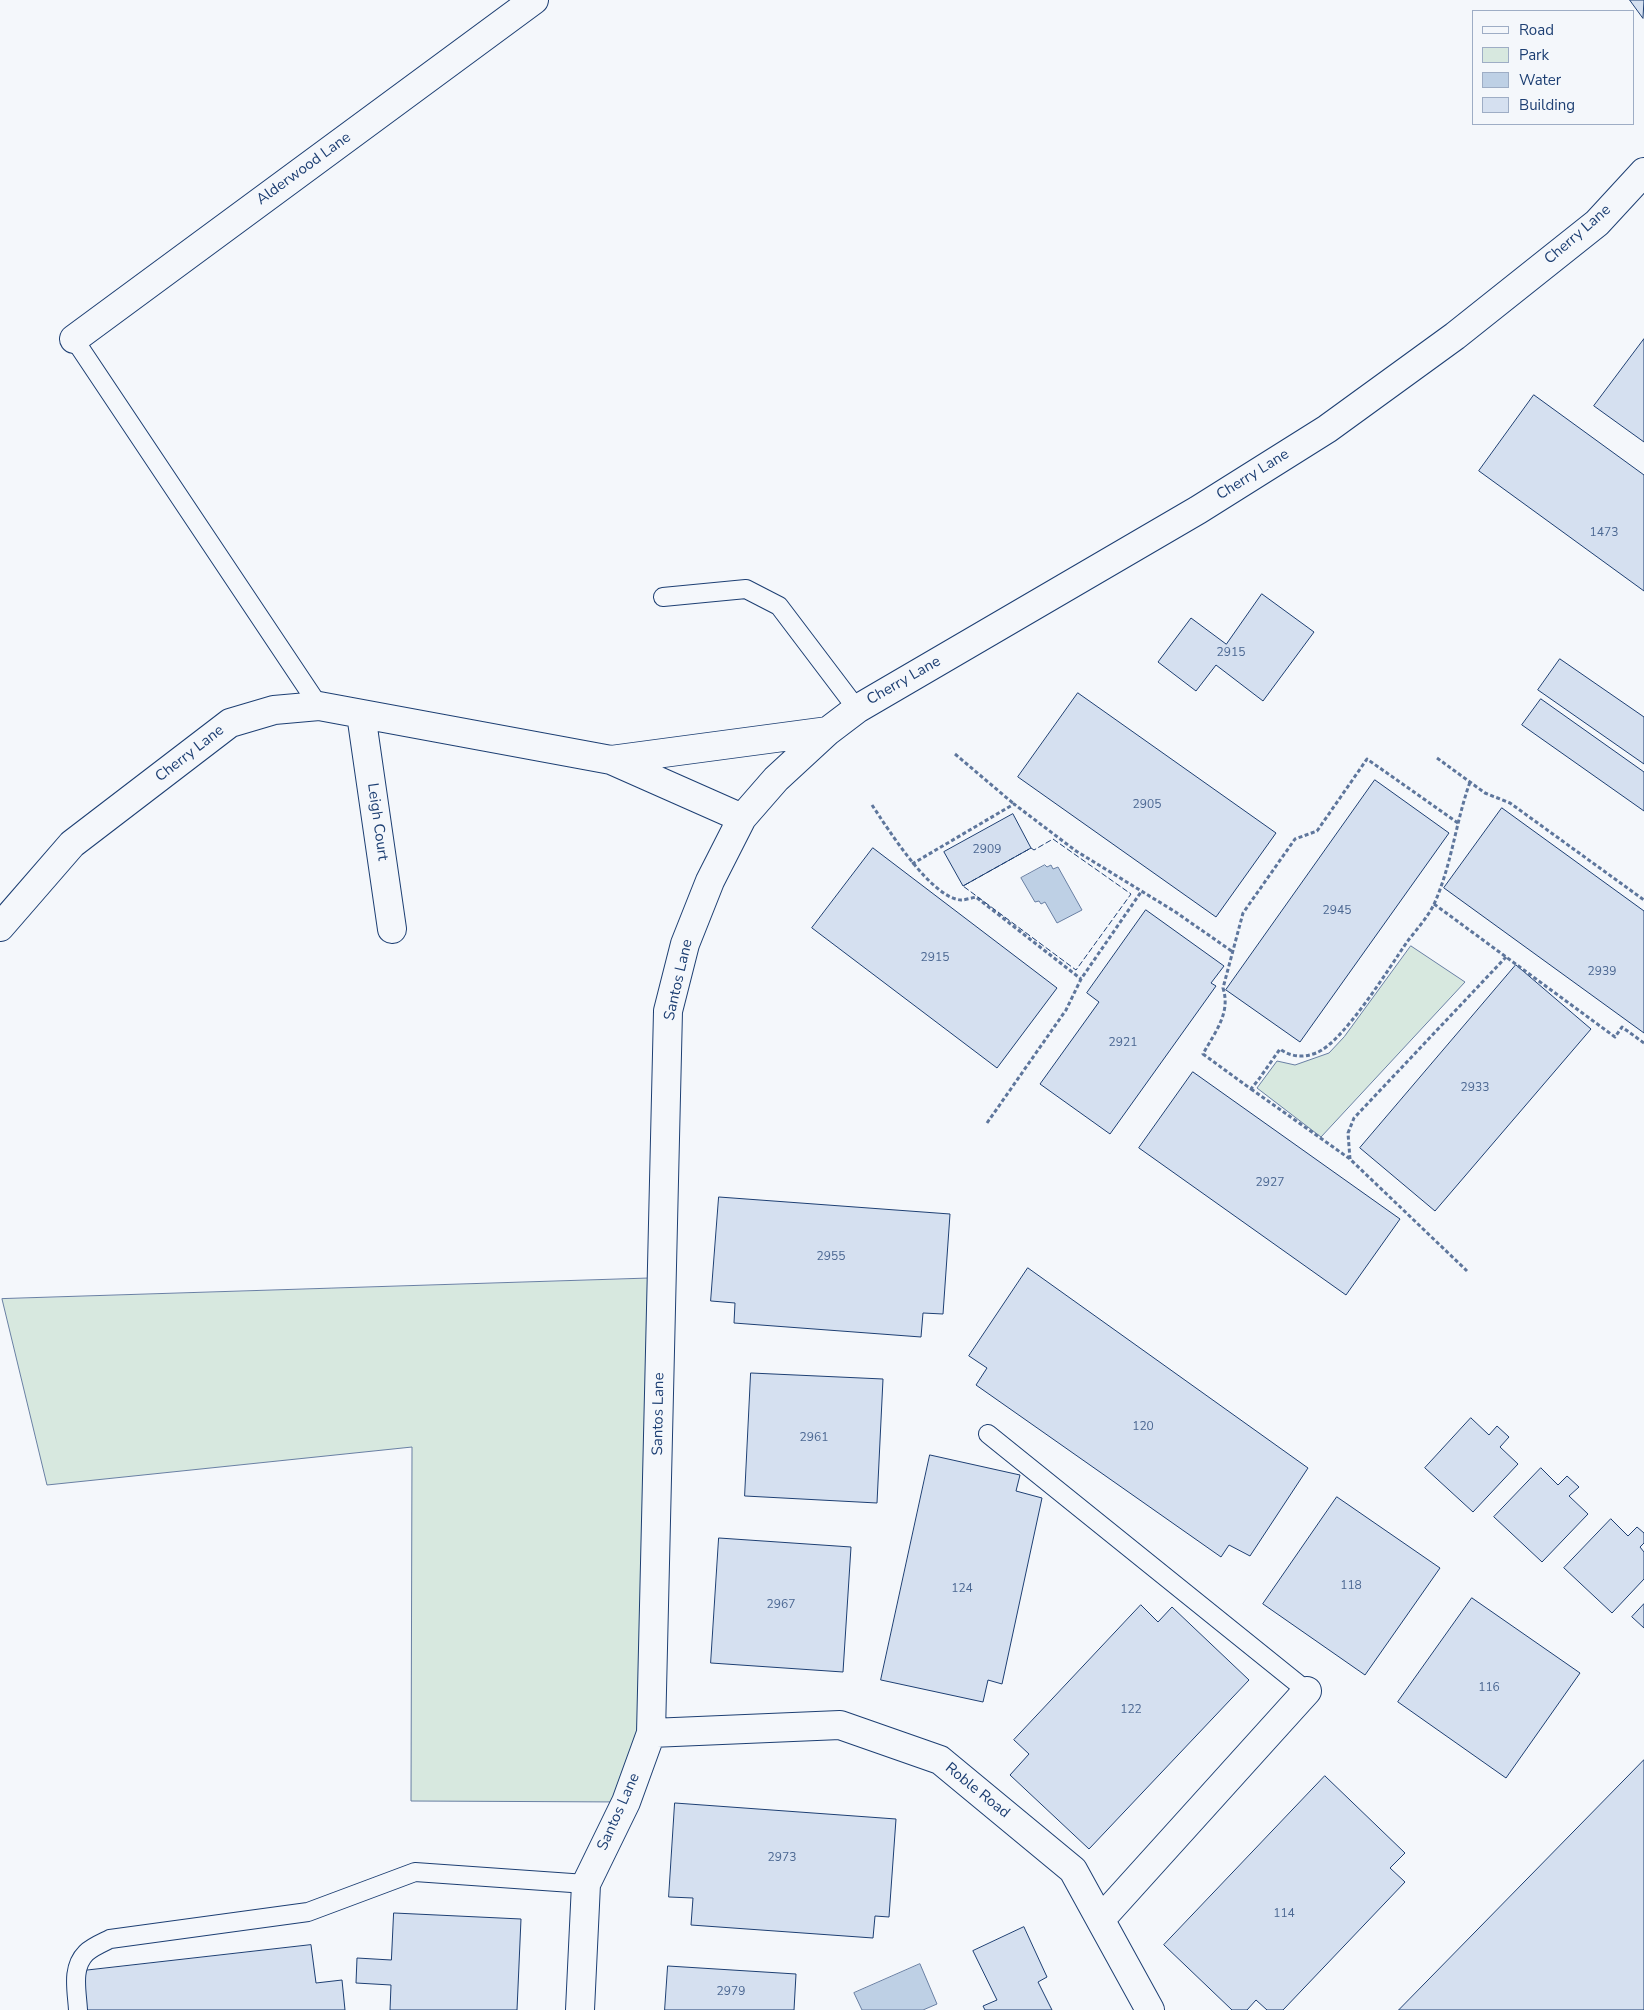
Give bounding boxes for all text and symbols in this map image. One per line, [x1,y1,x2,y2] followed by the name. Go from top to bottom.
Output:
[1472,10,1634,125] legend
[1519,20,1554,40] text: Road
[1519,45,1549,65] text: Park
[1519,70,1561,90] text: Water
[1519,95,1575,115] text: Building
[253,129,355,209] street label: Alderwood Lane
[1541,201,1615,269] street label: Cherry Lane
[1213,446,1293,504] street label: Cherry Lane
[1590,526,1618,540] house number: 1473
[1217,646,1245,660] house number: 2915
[864,653,944,709] street label: Cherry Lane
[152,722,228,786] street label: Cherry Lane
[363,782,391,862] street label: Leigh Court
[1133,798,1161,812] house number: 2905
[973,843,1001,857] house number: 2909
[1323,904,1351,918] house number: 2945
[661,938,697,1022] street label: Santos Lane
[921,951,949,965] house number: 2915
[1588,965,1616,979] house number: 2939
[1109,1036,1137,1050] house number: 2921
[1461,1081,1489,1095] house number: 2933
[1256,1176,1284,1190] house number: 2927
[817,1250,845,1264] house number: 2955
[649,1372,669,1456] street label: Santos Lane
[1132,1420,1154,1434] house number: 120
[800,1431,828,1445] house number: 2961
[1340,1579,1362,1593] house number: 118
[951,1582,973,1596] house number: 124
[767,1598,795,1612] house number: 2967
[1478,1681,1500,1695] house number: 116
[1120,1703,1142,1717] house number: 122
[941,1759,1013,1823] street label: Roble Road
[594,1770,644,1854] street label: Santos Lane
[768,1851,796,1865] house number: 2973
[1273,1907,1295,1921] house number: 114
[717,1985,745,1999] house number: 2979

